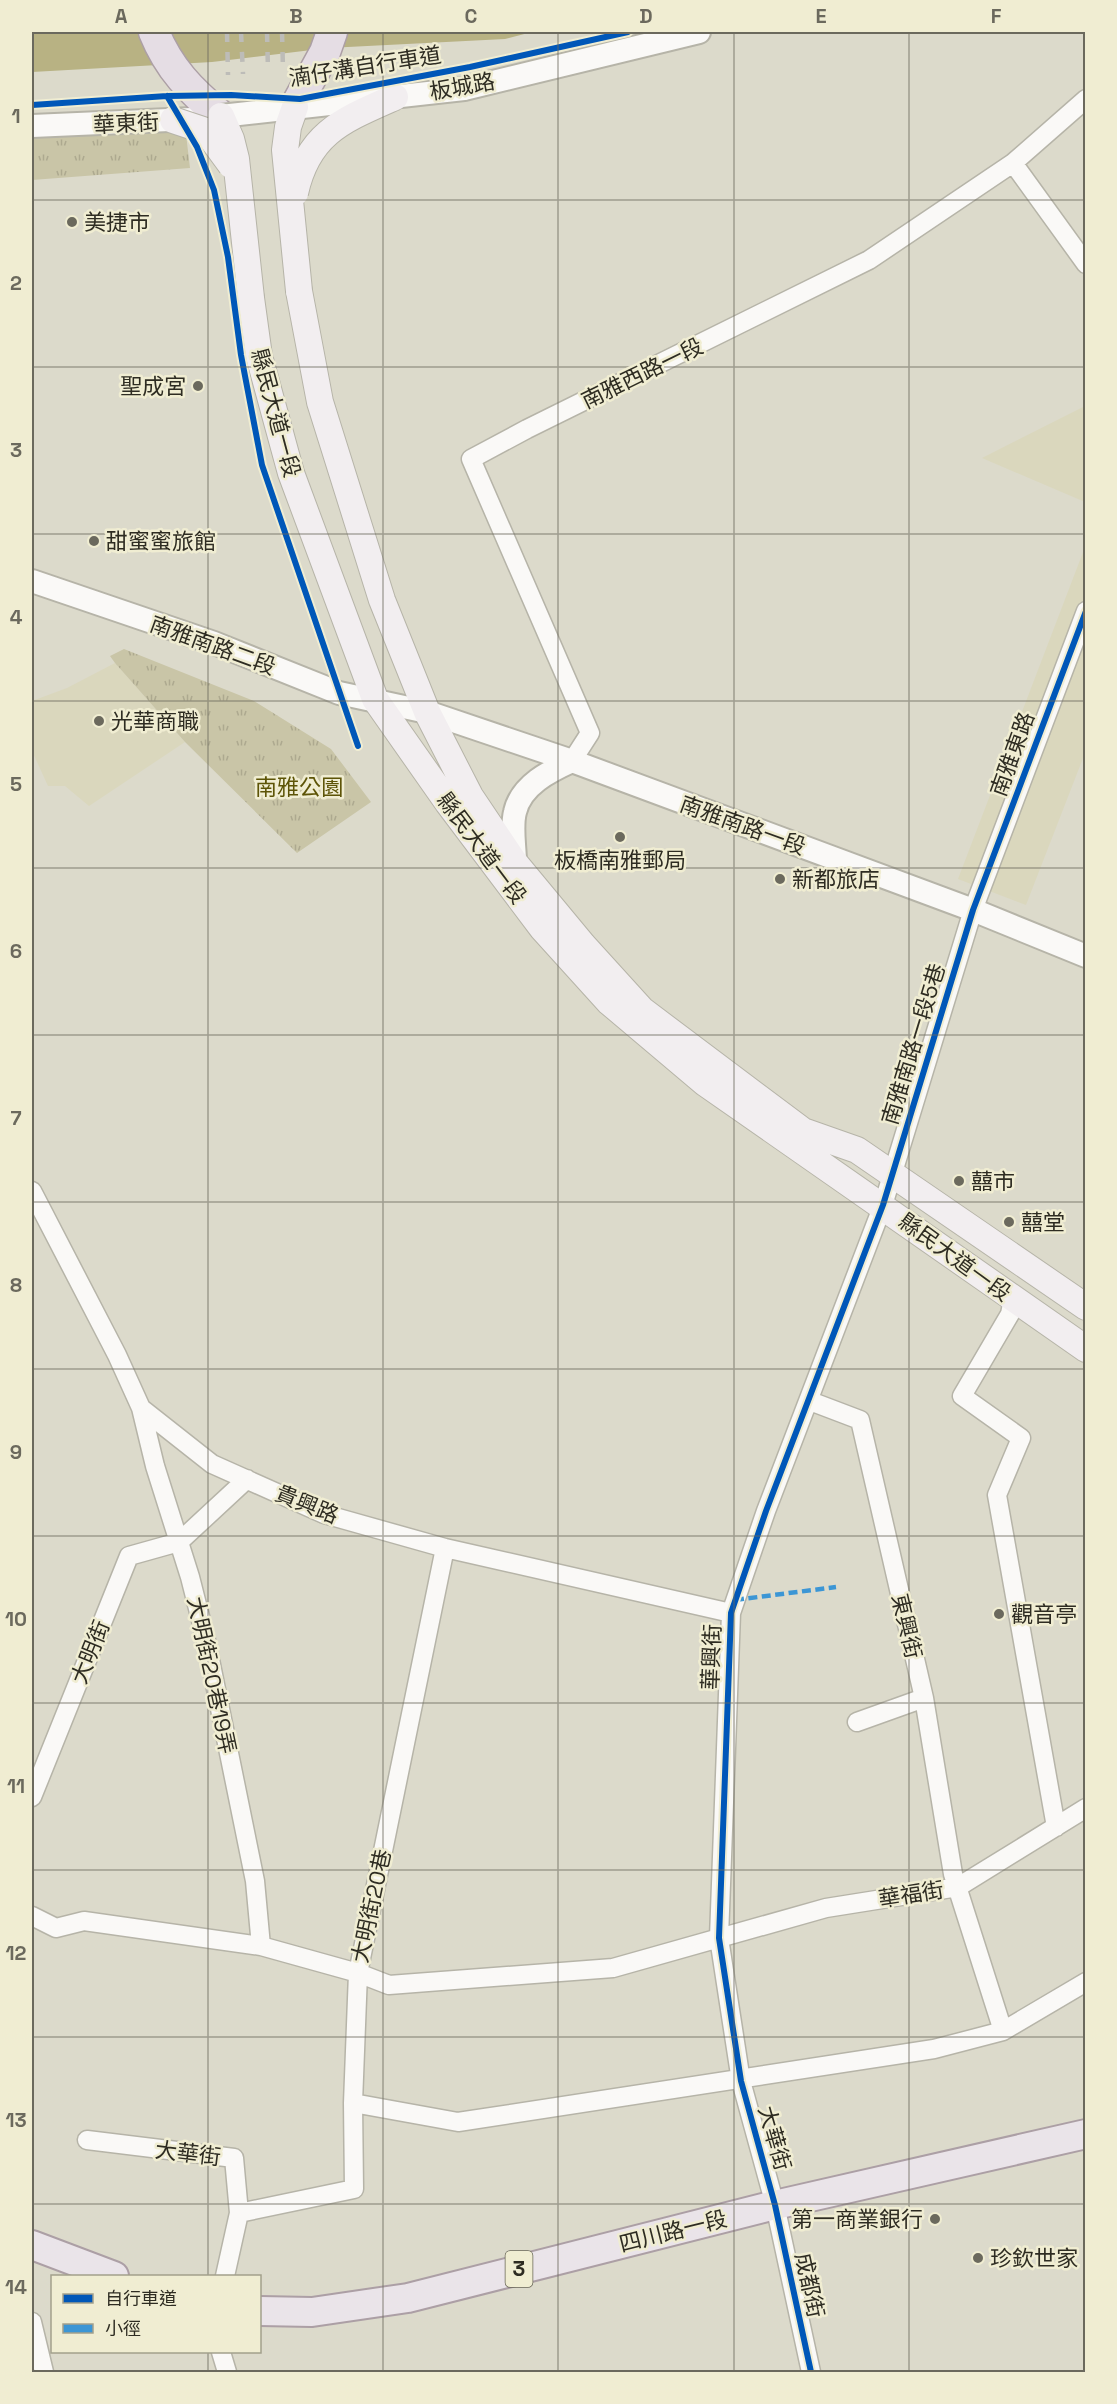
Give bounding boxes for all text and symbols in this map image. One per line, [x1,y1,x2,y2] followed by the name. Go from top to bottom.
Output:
[115,3,128,29] text: A
[289,3,303,29] text: B
[465,3,478,29] text: C
[639,3,653,29] text: D
[815,3,827,29] text: E
[991,3,1002,29] text: F
[287,40,443,92] street label: 湳仔溝自行車道
[427,66,497,106] street label: 板城路
[11,103,21,129] text: 1
[92,107,160,139] street label: 華東街
[84,208,150,236] place label: 美捷市
[65,215,79,229] marker: 美捷市
[10,270,22,296] text: 2
[577,331,707,415] street label: 南雅西路一段
[245,346,307,480] street label: 縣民大道一段
[120,372,186,400] place label: 聖成宮
[191,379,205,393] marker: 聖成宮
[10,437,22,463] text: 3
[106,527,216,555] place label: 甜蜜蜜旅館
[87,534,101,548] marker: 甜蜜蜜旅館
[10,604,23,630] text: 4
[146,609,280,681] street label: 南雅南路二段
[111,707,199,735] place label: 光華商職
[984,708,1040,800] street label: 南雅東路
[92,714,106,728] marker: 光華商職
[10,771,22,797] text: 5
[255,773,343,801] park label: 南雅公園
[431,787,533,909] street label: 縣民大道一段
[676,789,810,861] street label: 南雅南路一段
[613,830,627,844] marker: 板橋南雅郵局
[554,846,686,874] place label: 板橋南雅郵局
[792,865,880,893] place label: 新都旅店
[773,872,787,886] marker: 新都旅店
[10,938,22,964] text: 6
[875,960,951,1128] street label: 南雅南路一段5巷
[10,1105,22,1131] text: 7
[971,1167,1015,1195] place label: 囍市
[952,1174,966,1188] marker: 囍市
[893,1207,1017,1307] street label: 縣民大道一段
[1021,1208,1065,1236] place label: 囍堂
[1002,1215,1016,1229] marker: 囍堂
[10,1272,22,1298] text: 8
[10,1439,22,1465] text: 9
[271,1479,343,1529] street label: 貴興路
[886,1591,928,1661] street label: 東興街
[182,1594,242,1756] street label: 大明街20巷19弄
[1011,1600,1077,1628] place label: 觀音亭
[5,1606,27,1632] text: 10
[992,1607,1006,1621] marker: 觀音亭
[65,1616,115,1688] street label: 大明街
[696,1624,726,1690] street label: 華興街
[7,1773,25,1799] text: 11
[345,1847,397,1965] street label: 大明街20巷
[876,1875,946,1913] street label: 華福街
[6,1940,27,1966] text: 12
[752,2102,798,2174] street label: 大華街
[5,2107,27,2133] text: 13
[154,2135,222,2171] street label: 大華街
[616,2204,730,2258] street label: 四川路一段
[791,2205,923,2233] place label: 第一商業銀行
[928,2212,942,2226] marker: 第一商業銀行
[990,2244,1078,2272] place label: 珍欽世家
[789,2250,831,2320] street label: 成都街
[506,2251,532,2287] road number: 3
[971,2251,985,2265] marker: 珍欽世家
[5,2274,27,2300] text: 14
[51,2275,261,2353] legend
[105,2287,177,2310] text: 自行車道
[105,2317,141,2340] text: 小徑

